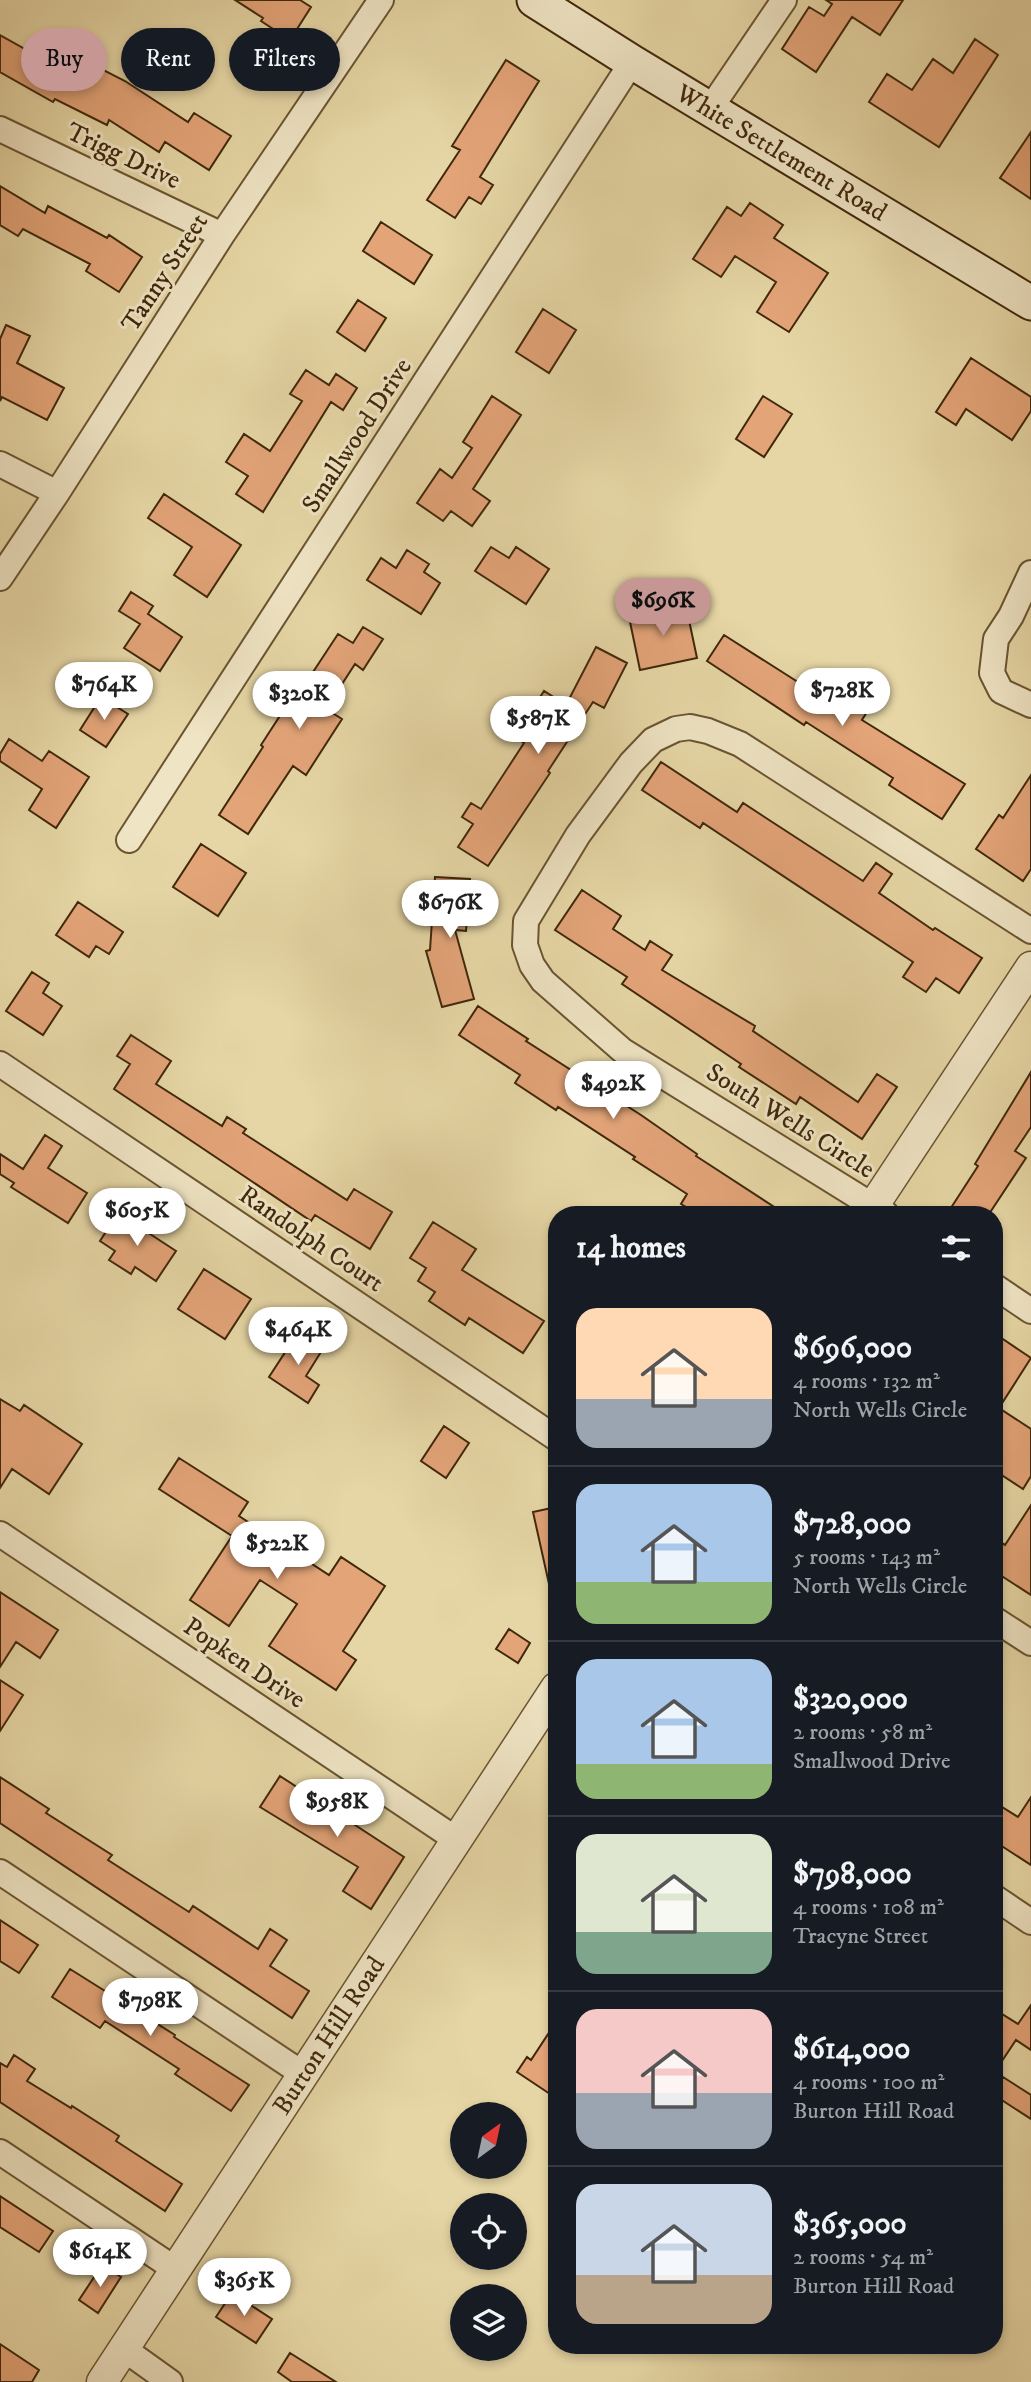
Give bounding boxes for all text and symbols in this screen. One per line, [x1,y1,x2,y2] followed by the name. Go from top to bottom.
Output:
[21,28,107,91] chip: Buy
[121,28,215,91] chip: Rent
[229,28,340,91] chip: Filters
[669,77,893,229] street label: White Settlement Road
[61,116,186,197] street label: Trigg Drive
[115,207,216,338] street label: Tanny Street
[295,352,420,519] street label: Smallwood Drive
[614,578,712,638] pin: $696K
[631,586,695,615] text: $696K
[55,662,153,722] pin: $764K
[793,668,891,728] pin: $728K
[71,670,137,699] text: $764K
[250,672,348,731] pin: $320K
[810,676,874,705] text: $728K
[269,679,329,708] text: $320K
[489,696,587,756] pin: $587K
[506,704,570,733] text: $587K
[401,880,499,940] pin: $676K
[418,888,482,917] text: $676K
[700,1056,881,1186] street label: South Wells Circle
[564,1062,662,1121] pin: $492K
[581,1069,645,1098] text: $492K
[232,1179,390,1300] street label: Randolph Court
[88,1188,186,1248] pin: $605K
[105,1196,169,1225] text: $605K
[937,1229,975,1267] icon: filters
[576,1230,686,1267] text: 14 homes
[249,1308,347,1367] pin: $464K
[264,1315,332,1344] text: $464K
[793,1330,912,1367] text: $696,000
[632,1336,716,1420] icon: home
[793,1367,940,1396] text: 4 rooms · 132 m²
[793,1396,967,1425] text: North Wells Circle
[793,1506,911,1543] text: $728,000
[632,1512,716,1596] icon: home
[228,1522,326,1581] pin: $522K
[246,1529,308,1558] text: $522K
[793,1543,940,1572] text: 5 rooms · 143 m²
[793,1572,967,1601] text: North Wells Circle
[177,1610,312,1716] street label: Popken Drive
[793,1681,908,1718] text: $320,000
[632,1687,716,1771] icon: home
[793,1718,932,1747] text: 2 rooms · 58 m²
[793,1747,950,1776] text: Smallwood Drive
[288,1780,386,1839] pin: $958K
[305,1787,369,1816] text: $958K
[793,1856,912,1893] text: $798,000
[632,1862,716,1946] icon: home
[793,1893,944,1922] text: 4 rooms · 108 m²
[793,1922,928,1951] text: Tracyne Street
[266,1950,393,2121] street label: Burton Hill Road
[101,1979,199,2038] pin: $798K
[118,1986,182,2015] text: $798K
[793,2031,910,2068] text: $614,000
[632,2037,716,2121] icon: home
[793,2068,945,2097] text: 4 rooms · 100 m²
[793,2097,954,2126] text: Burton Hill Road
[450,2102,527,2179] north arrow
[450,2102,527,2361] map controls
[450,2193,527,2270] button: locate
[793,2206,907,2243] text: $365,000
[632,2212,716,2296] icon: home
[51,2230,149,2289] pin: $614K
[69,2237,131,2266] text: $614K
[793,2243,933,2272] text: 2 rooms · 54 m²
[195,2258,293,2318] pin: $365K
[214,2266,274,2295] text: $365K
[793,2272,954,2301] text: Burton Hill Road
[450,2284,527,2361] button: layers

